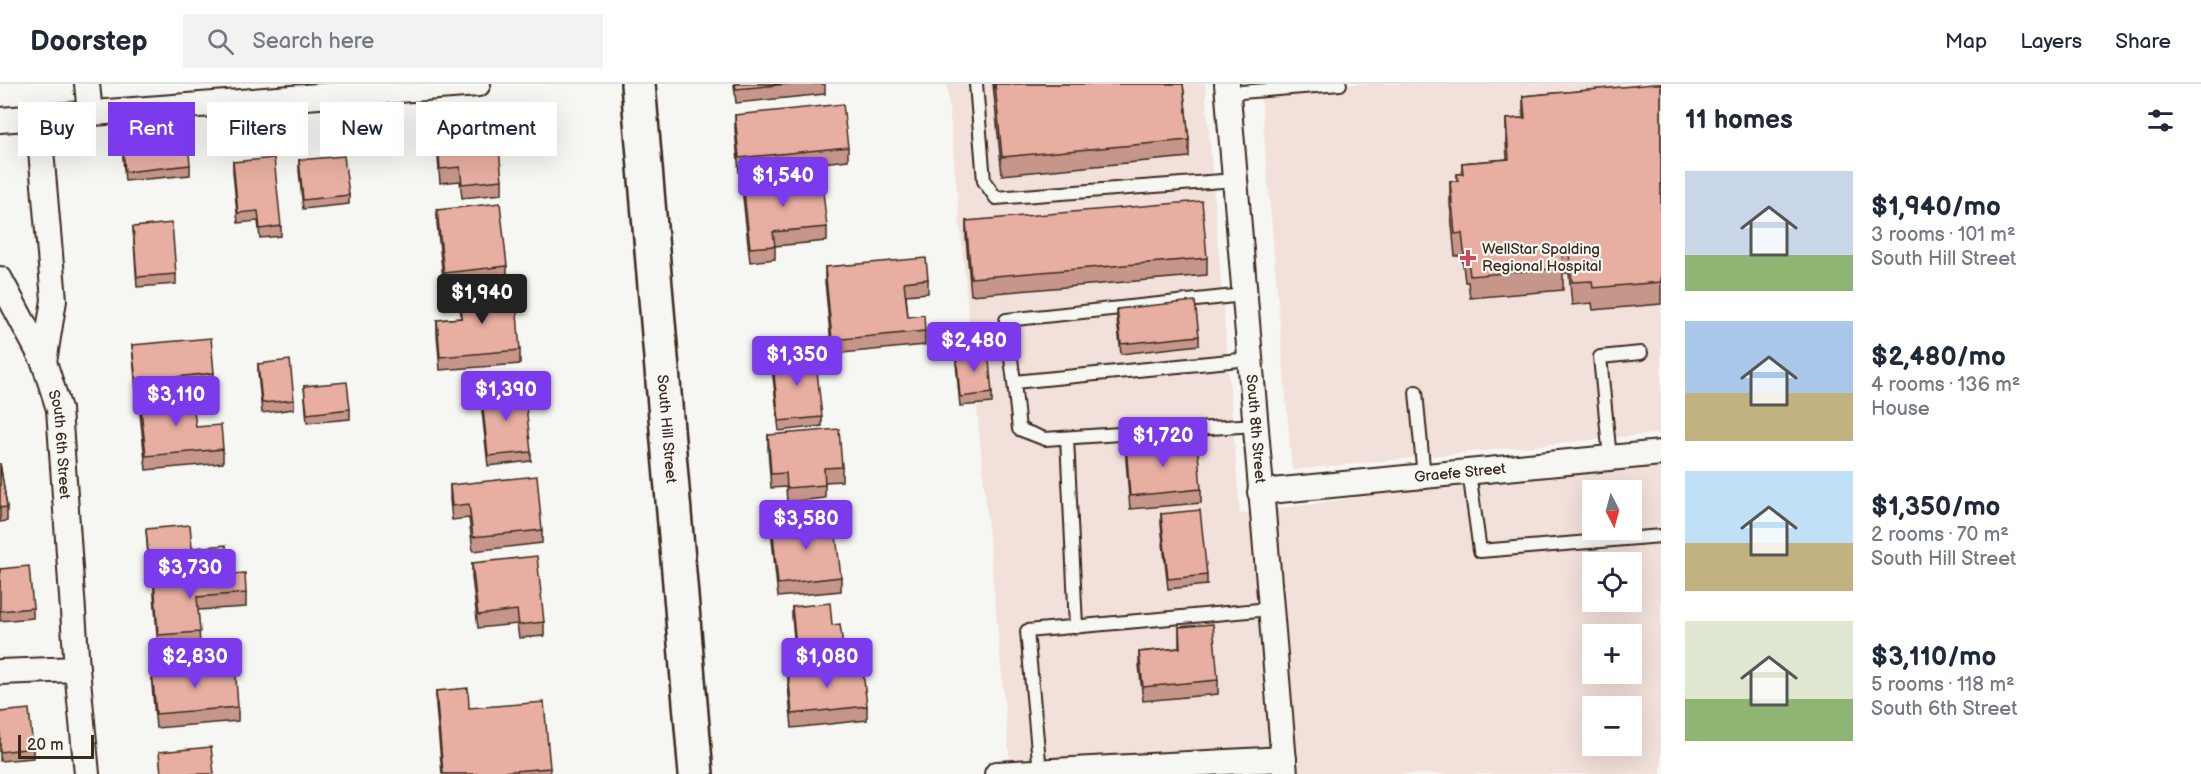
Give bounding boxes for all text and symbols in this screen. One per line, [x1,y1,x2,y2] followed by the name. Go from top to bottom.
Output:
[183,14,603,68] search box
[30,25,147,58] text: Doorstep
[204,25,237,58] icon: search
[252,28,374,55] text: Search here
[1945,29,1987,54] text: Map
[2020,29,2082,54] text: Layers
[2115,29,2171,54] text: Share
[18,102,96,156] chip: Buy
[108,102,195,156] chip: Rent
[207,102,308,156] chip: Filters
[320,102,404,156] chip: New
[416,102,557,156] chip: Apartment
[2144,104,2177,137] icon: filters
[1685,105,1793,136] text: 11 homes
[734,157,832,208] pin: $1,540
[752,164,814,188] text: $1,540
[1871,192,2001,223] text: $1,940/mo
[1733,195,1805,267] icon: home
[1871,223,2016,247] text: 3 rooms · 101 m²
[1482,240,1602,276] place label: WellStar Spalding Regional Hospital
[1871,247,2016,271] text: South Hill Street
[1459,249,1477,267] marker: WellStar Spalding Regional Hospital
[433,274,531,325] pin: $1,940
[451,281,513,305] text: $1,940
[925,322,1023,373] pin: $2,480
[941,329,1007,353] text: $2,480
[748,336,846,387] pin: $1,350
[1871,342,2006,373] text: $2,480/mo
[766,343,828,367] text: $1,350
[1733,345,1805,417] icon: home
[457,371,555,422] pin: $1,390
[1242,373,1270,484] street label: South 8th Street
[1871,373,2020,397] text: 4 rooms · 136 m²
[653,374,681,484] street label: South Hill Street
[127,376,225,427] pin: $3,110
[475,378,537,402] text: $1,390
[147,383,205,407] text: $3,110
[44,387,75,500] street label: South 6th Street
[1871,397,1930,421] text: House
[1114,417,1212,468] pin: $1,720
[1132,424,1194,448] text: $1,720
[1413,459,1507,486] street label: Graefe Street
[1582,480,1642,540] north arrow
[1582,480,1642,756] map controls
[1871,492,2000,523] text: $1,350/mo
[1733,495,1805,567] icon: home
[757,500,855,551] pin: $3,580
[773,507,839,531] text: $3,580
[1871,523,2009,547] text: 2 rooms · 70 m²
[1871,547,2016,571] text: South Hill Street
[141,549,239,600] pin: $3,730
[1582,552,1642,612] button: locate
[158,556,222,580] text: $3,730
[1582,624,1642,684] button: +
[146,638,244,689] pin: $2,830
[778,638,876,689] pin: $1,080
[1871,642,1996,673] text: $3,110/mo
[162,645,228,669] text: $2,830
[796,645,858,669] text: $1,080
[1733,645,1805,717] icon: home
[1871,673,2015,697] text: 5 rooms · 118 m²
[1582,696,1642,756] button: −
[1871,697,2017,721] text: South 6th Street
[18,732,94,760] scale bar
[27,736,63,755] text: 20 m

